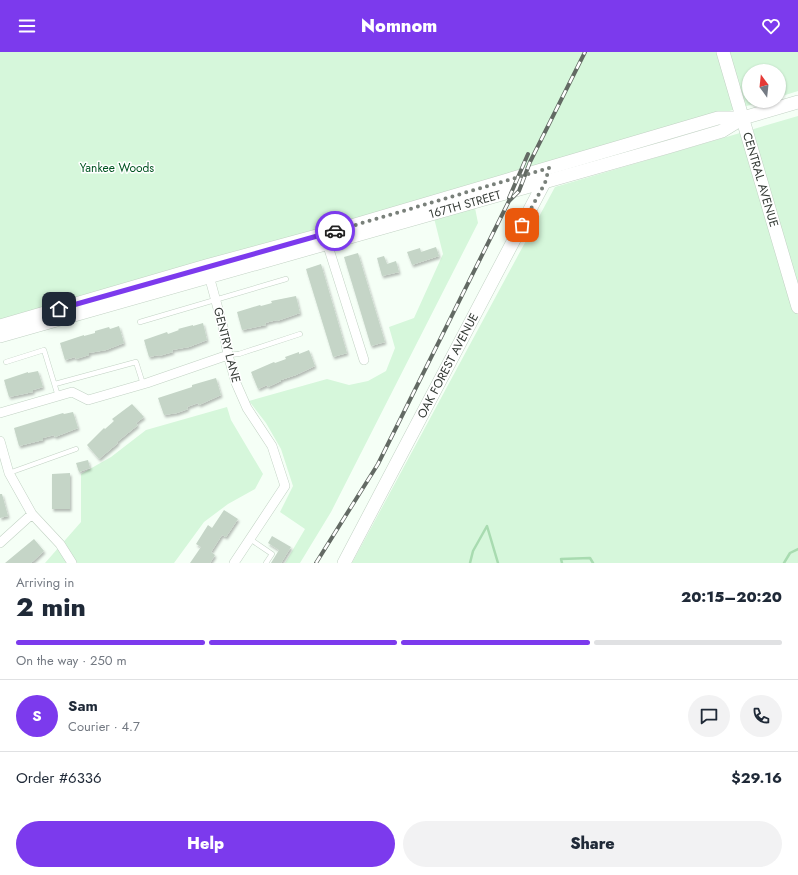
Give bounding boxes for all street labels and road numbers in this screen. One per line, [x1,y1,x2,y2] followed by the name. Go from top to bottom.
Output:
[738,130,783,229] street label: CENTRAL AVENUE
[426,186,504,223] street label: 167TH STREET
[209,305,245,385] street label: GENTRY LANE
[413,310,483,422] street label: OAK FOREST AVENUE

